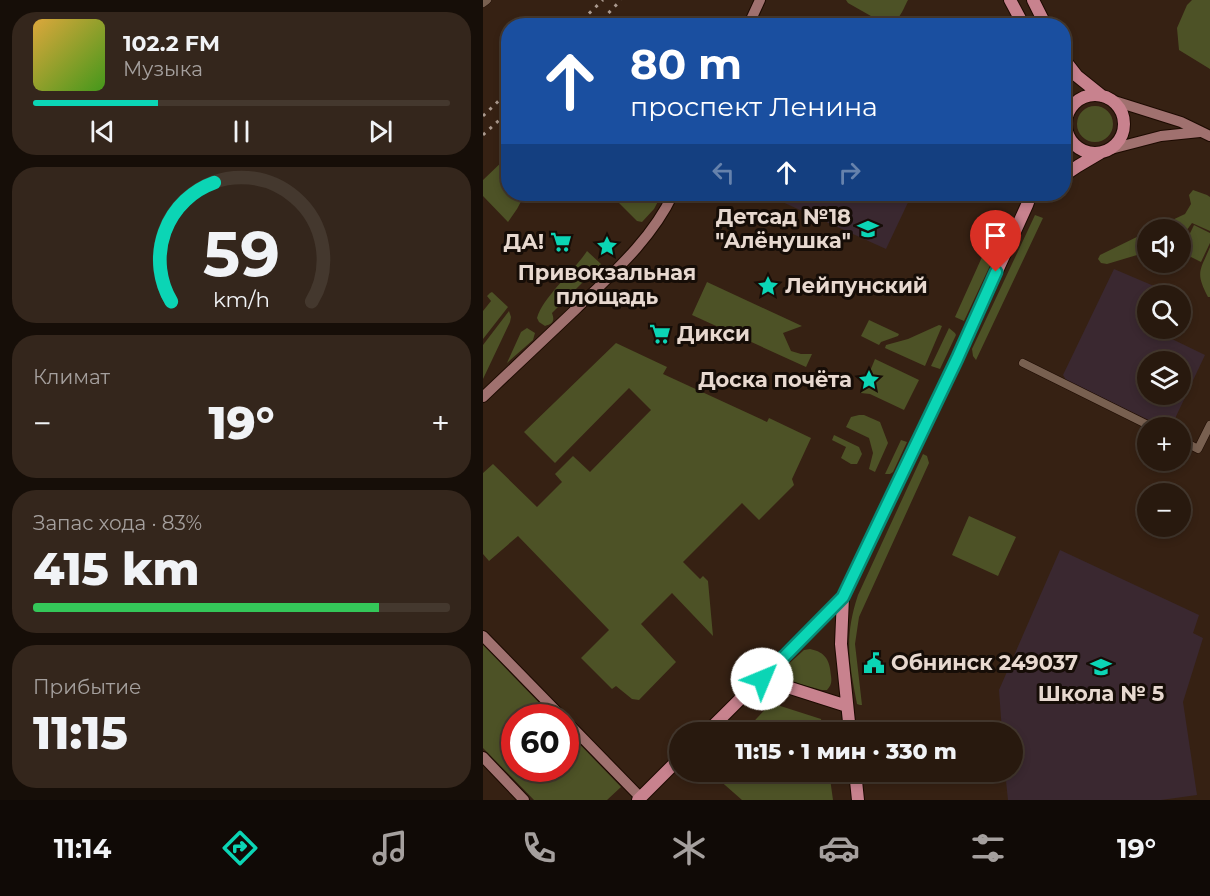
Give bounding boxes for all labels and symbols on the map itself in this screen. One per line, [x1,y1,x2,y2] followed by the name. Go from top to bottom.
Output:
[715,204,851,253] place label: Детсад №18 "Алёнушка"
[970,210,1021,272] pin
[856,217,880,241] school or university icon: Детсад №18 "Алёнушка"
[504,229,544,254] place label: ДА!
[549,230,573,254] supermarket icon: ДА!
[595,234,619,258] place icon: Привокзальная площадь
[518,260,696,309] place label: Привокзальная площадь
[785,273,928,298] place label: Лейпунский
[756,274,780,298] place icon: Лейпунский
[677,321,750,346] place label: Дикси
[648,322,672,346] supermarket icon: Дикси
[698,367,852,392] place label: Доска почёта
[857,368,881,392] place icon: Доска почёта
[730,647,794,711] position arrow
[891,650,1078,675] place label: Обнинск 249037
[862,651,886,675] public building icon: Обнинск 249037
[1089,655,1113,679] school or university icon: Школа № 5
[1038,681,1164,706] place label: Школа № 5
[501,704,579,782] speed limit sign: 60

